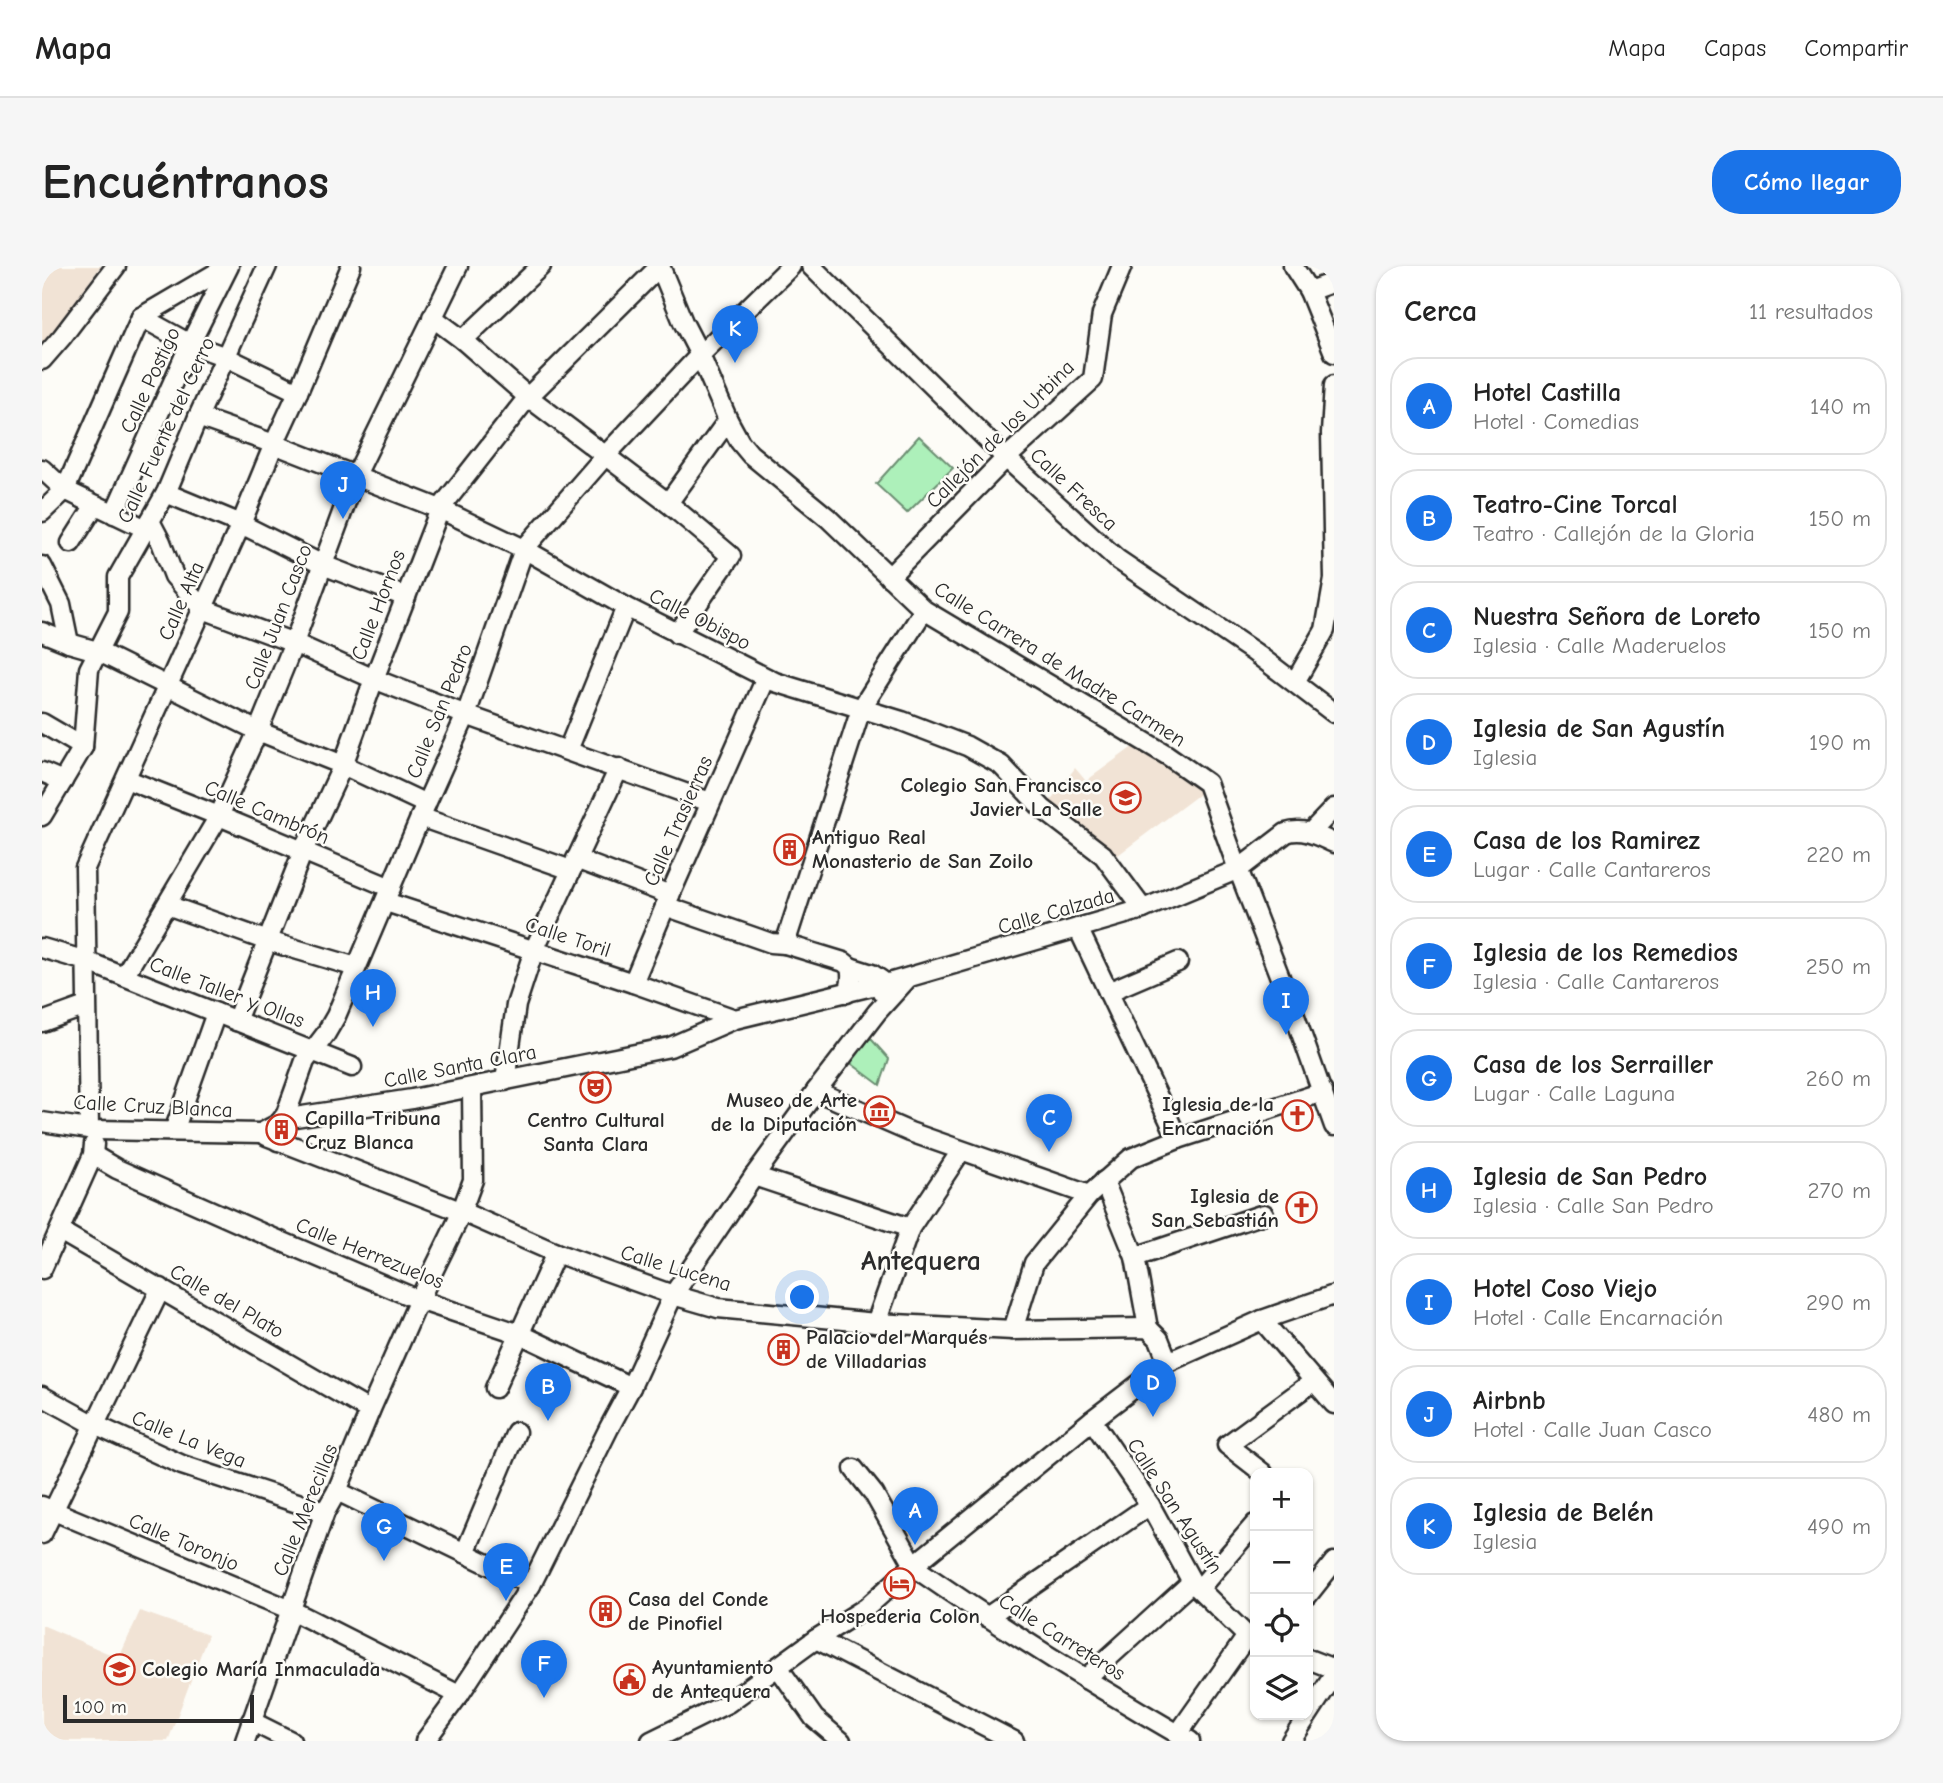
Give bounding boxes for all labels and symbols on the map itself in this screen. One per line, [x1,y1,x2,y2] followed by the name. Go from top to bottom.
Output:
[712,305,758,363] pin: K
[115,323,185,437] street label: Calle Postigo
[112,333,220,527] street label: Calle Fuente del Cerro
[921,355,1079,513] street label: Callejón de los Urbina
[1025,442,1123,536] street label: Calle Fresca
[320,461,366,519] pin: J
[239,541,317,693] street label: Calle Juan Casco
[346,546,410,664] street label: Calle Hornos
[153,558,209,644] street label: Calle Alta
[930,576,1190,752] street label: Calle Carrera de Madre Carmen
[645,583,755,655] street label: Calle Obispo
[401,640,477,782] street label: Calle San Pedro
[639,752,717,890] street label: Calle Trasierras
[901,773,1102,821] place label: Colegio San Francisco Javier La Salle
[201,775,333,849] street label: Calle Cambrón
[1108,780,1142,814] school or university icon: Colegio San Francisco Javier La Salle
[812,825,1033,873] place label: Antiguo Real Monasterio de San Zoilo
[772,832,806,866] building icon: Antiguo Real Monasterio de San Zoilo
[995,883,1117,939] street label: Calle Calzada
[522,912,614,962] street label: Calle Toril
[146,951,308,1033] street label: Calle Taller y Ollas
[350,969,396,1027] pin: H
[1263,977,1309,1035] pin: I
[382,1039,538,1093] street label: Calle Santa Clara
[579,1071,613,1105] theatre icon: Centro Cultural Santa Clara
[711,1088,857,1136] place label: Museo de Arte de la Diputación
[73,1090,233,1122] street label: Calle Cruz Blanca
[1162,1092,1274,1140] place label: Iglesia de la Encarnación
[1026,1094,1072,1152] pin: C
[863,1095,897,1129] museum icon: Museo de Arte de la Diputación
[1280,1099,1314,1133] church icon: Iglesia de la Encarnación
[305,1106,441,1154] place label: Capilla Tribuna Cruz Blanca
[527,1108,665,1156] place label: Centro Cultural Santa Clara
[265,1113,299,1147] building icon: Capilla Tribuna Cruz Blanca
[1152,1184,1279,1232] place label: Iglesia de San Sebastián
[1285,1191,1319,1225] church icon: Iglesia de San Sebastián
[292,1212,448,1294] street label: Calle Herrezuelos
[618,1240,734,1296] street label: Calle Lucena
[861,1245,981,1277] district label: Antequera
[166,1259,288,1343] street label: Calle del Plato
[785,1280,819,1314] your location
[806,1325,988,1373] place label: Palacio del Marqués de Villadarias
[766,1332,800,1366] building icon: Palacio del Marqués de Villadarias
[1130,1359,1176,1417] pin: D
[525,1363,571,1421] pin: B
[128,1405,250,1473] street label: Calle La Vega
[1122,1434,1228,1578] street label: Calle San Agustín
[268,1440,342,1580] street label: Calle Merecillas
[892,1487,938,1545] pin: A
[361,1503,407,1561] pin: G
[125,1508,243,1576] street label: Calle Toronjo
[483,1543,529,1601] pin: E
[883,1567,917,1601] hotel icon: Hospederia Colon
[628,1587,768,1635] place label: Casa del Conde de Pinofiel
[994,1589,1130,1685] street label: Calle Carreteros
[588,1594,622,1628] building icon: Casa del Conde de Pinofiel
[820,1604,980,1628] place label: Hospederia Colon
[521,1640,567,1698] pin: F
[102,1652,136,1686] school or university icon: Colegio María Inmaculada
[652,1655,773,1703] place label: Ayuntamiento de Antequera
[142,1657,380,1681] place label: Colegio María Inmaculada
[612,1662,646,1696] public building icon: Ayuntamiento de Antequera
[63,1692,254,1724] scale bar

